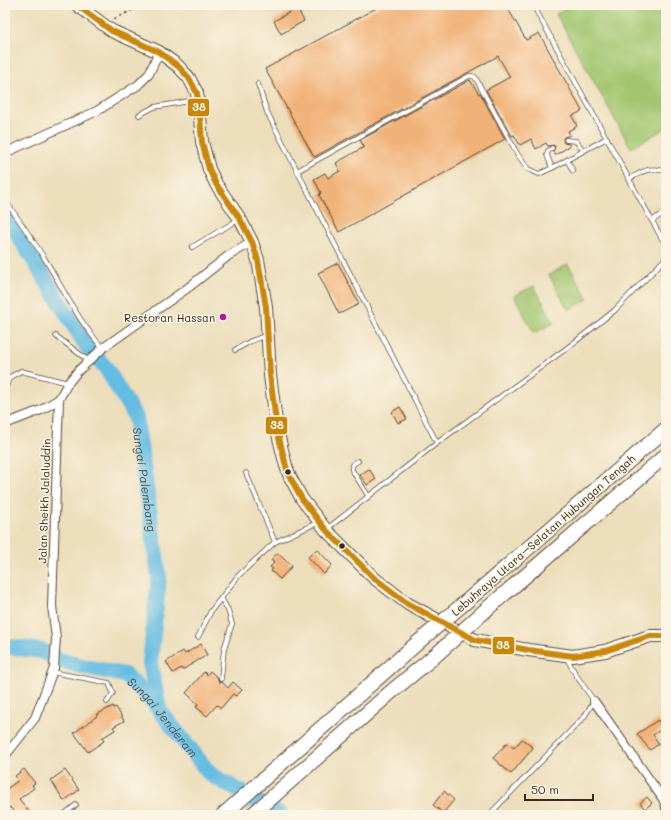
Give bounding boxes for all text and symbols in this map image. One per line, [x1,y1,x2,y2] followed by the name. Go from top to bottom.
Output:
[187,98,210,117] line badge: 38
[192,99,206,114] text: 38
[124,310,215,325] place label: Restoran Hassan
[218,312,228,322] marker: Restoran Hassan
[265,416,288,435] line badge: 38
[270,417,284,432] text: 38
[129,426,160,533] water label: Sungai Palembang
[34,438,54,564] street label: Jalan Sheikh Jalaluddin
[448,451,638,619] street label: Lebuhraya Utara–Selatan Hubungan Tengah
[283,467,293,477] unlabelled marker
[337,541,347,551] unlabelled marker
[492,636,515,655] line badge: 38
[496,637,510,652] text: 38
[124,673,202,760] water label: Sungai Jenderam
[525,776,593,802] scale bar
[531,781,559,797] text: 50 m

